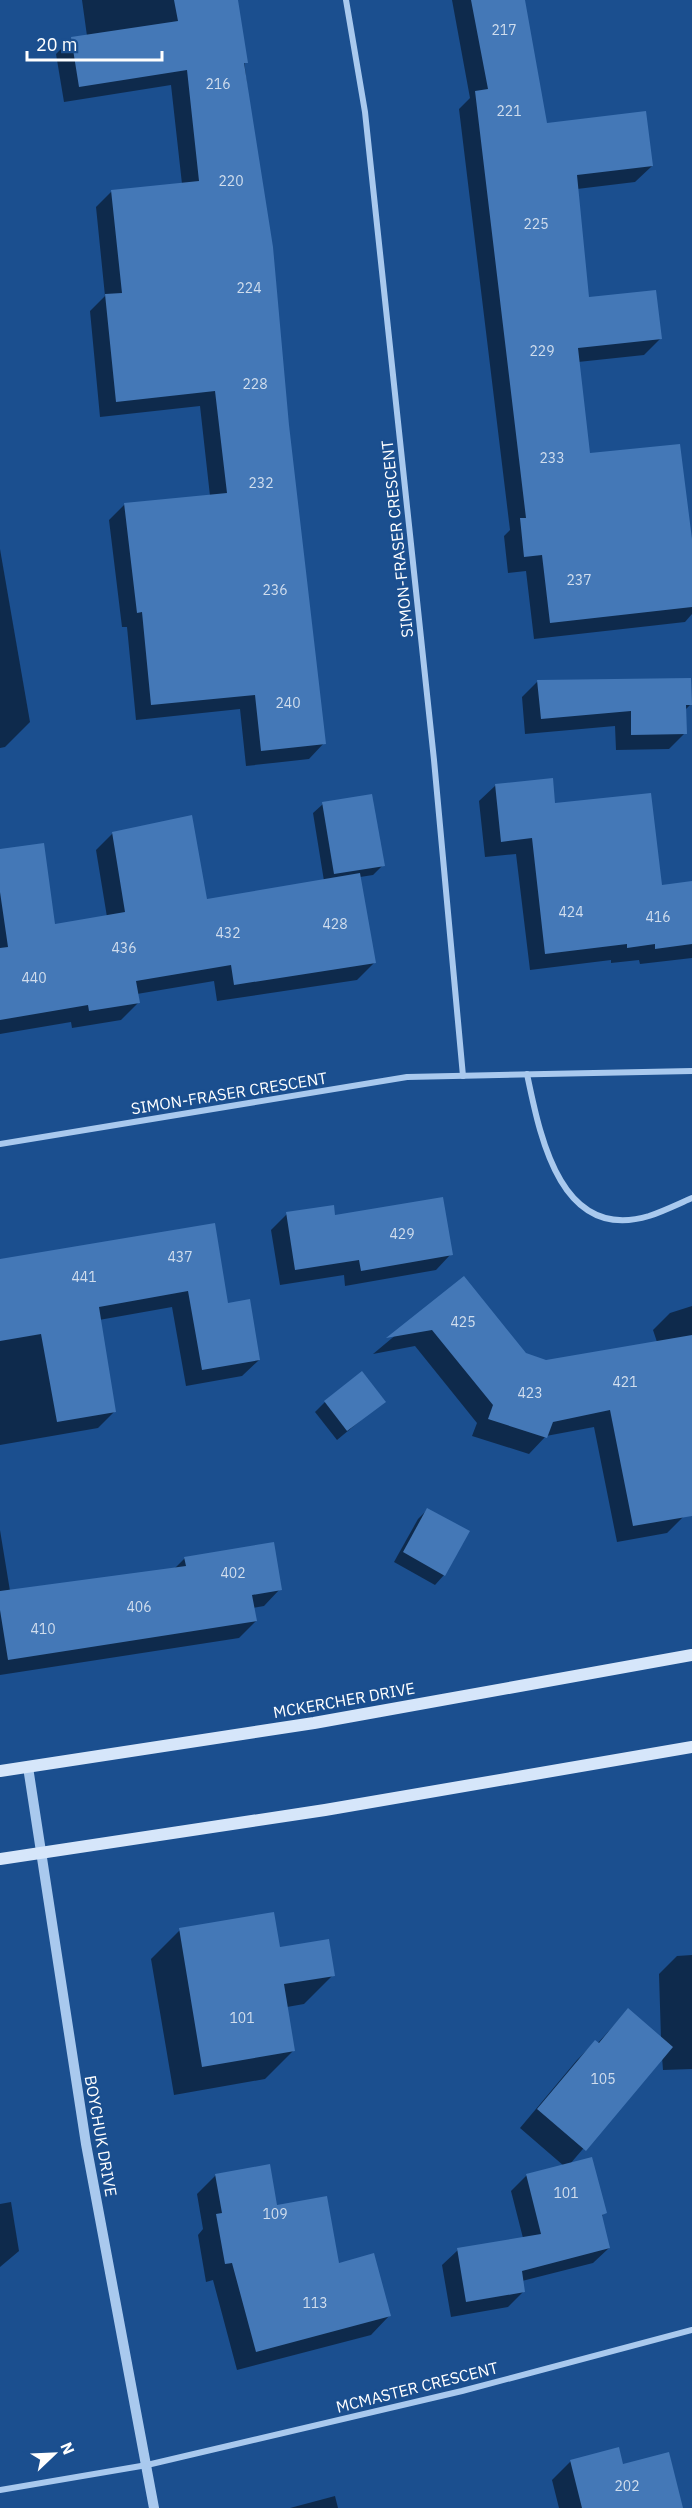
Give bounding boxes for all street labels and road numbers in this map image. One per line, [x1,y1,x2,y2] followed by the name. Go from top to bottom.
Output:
[377,439,417,639] street label: SIMON-FRASER CRESCENT
[129,1068,329,1118] street label: SIMON-FRASER CRESCENT
[272,1678,416,1722] street label: MCKERCHER DRIVE
[80,2074,122,2198] street label: BOYCHUK DRIVE
[334,2357,500,2417] street label: MCMASTER CRESCENT

